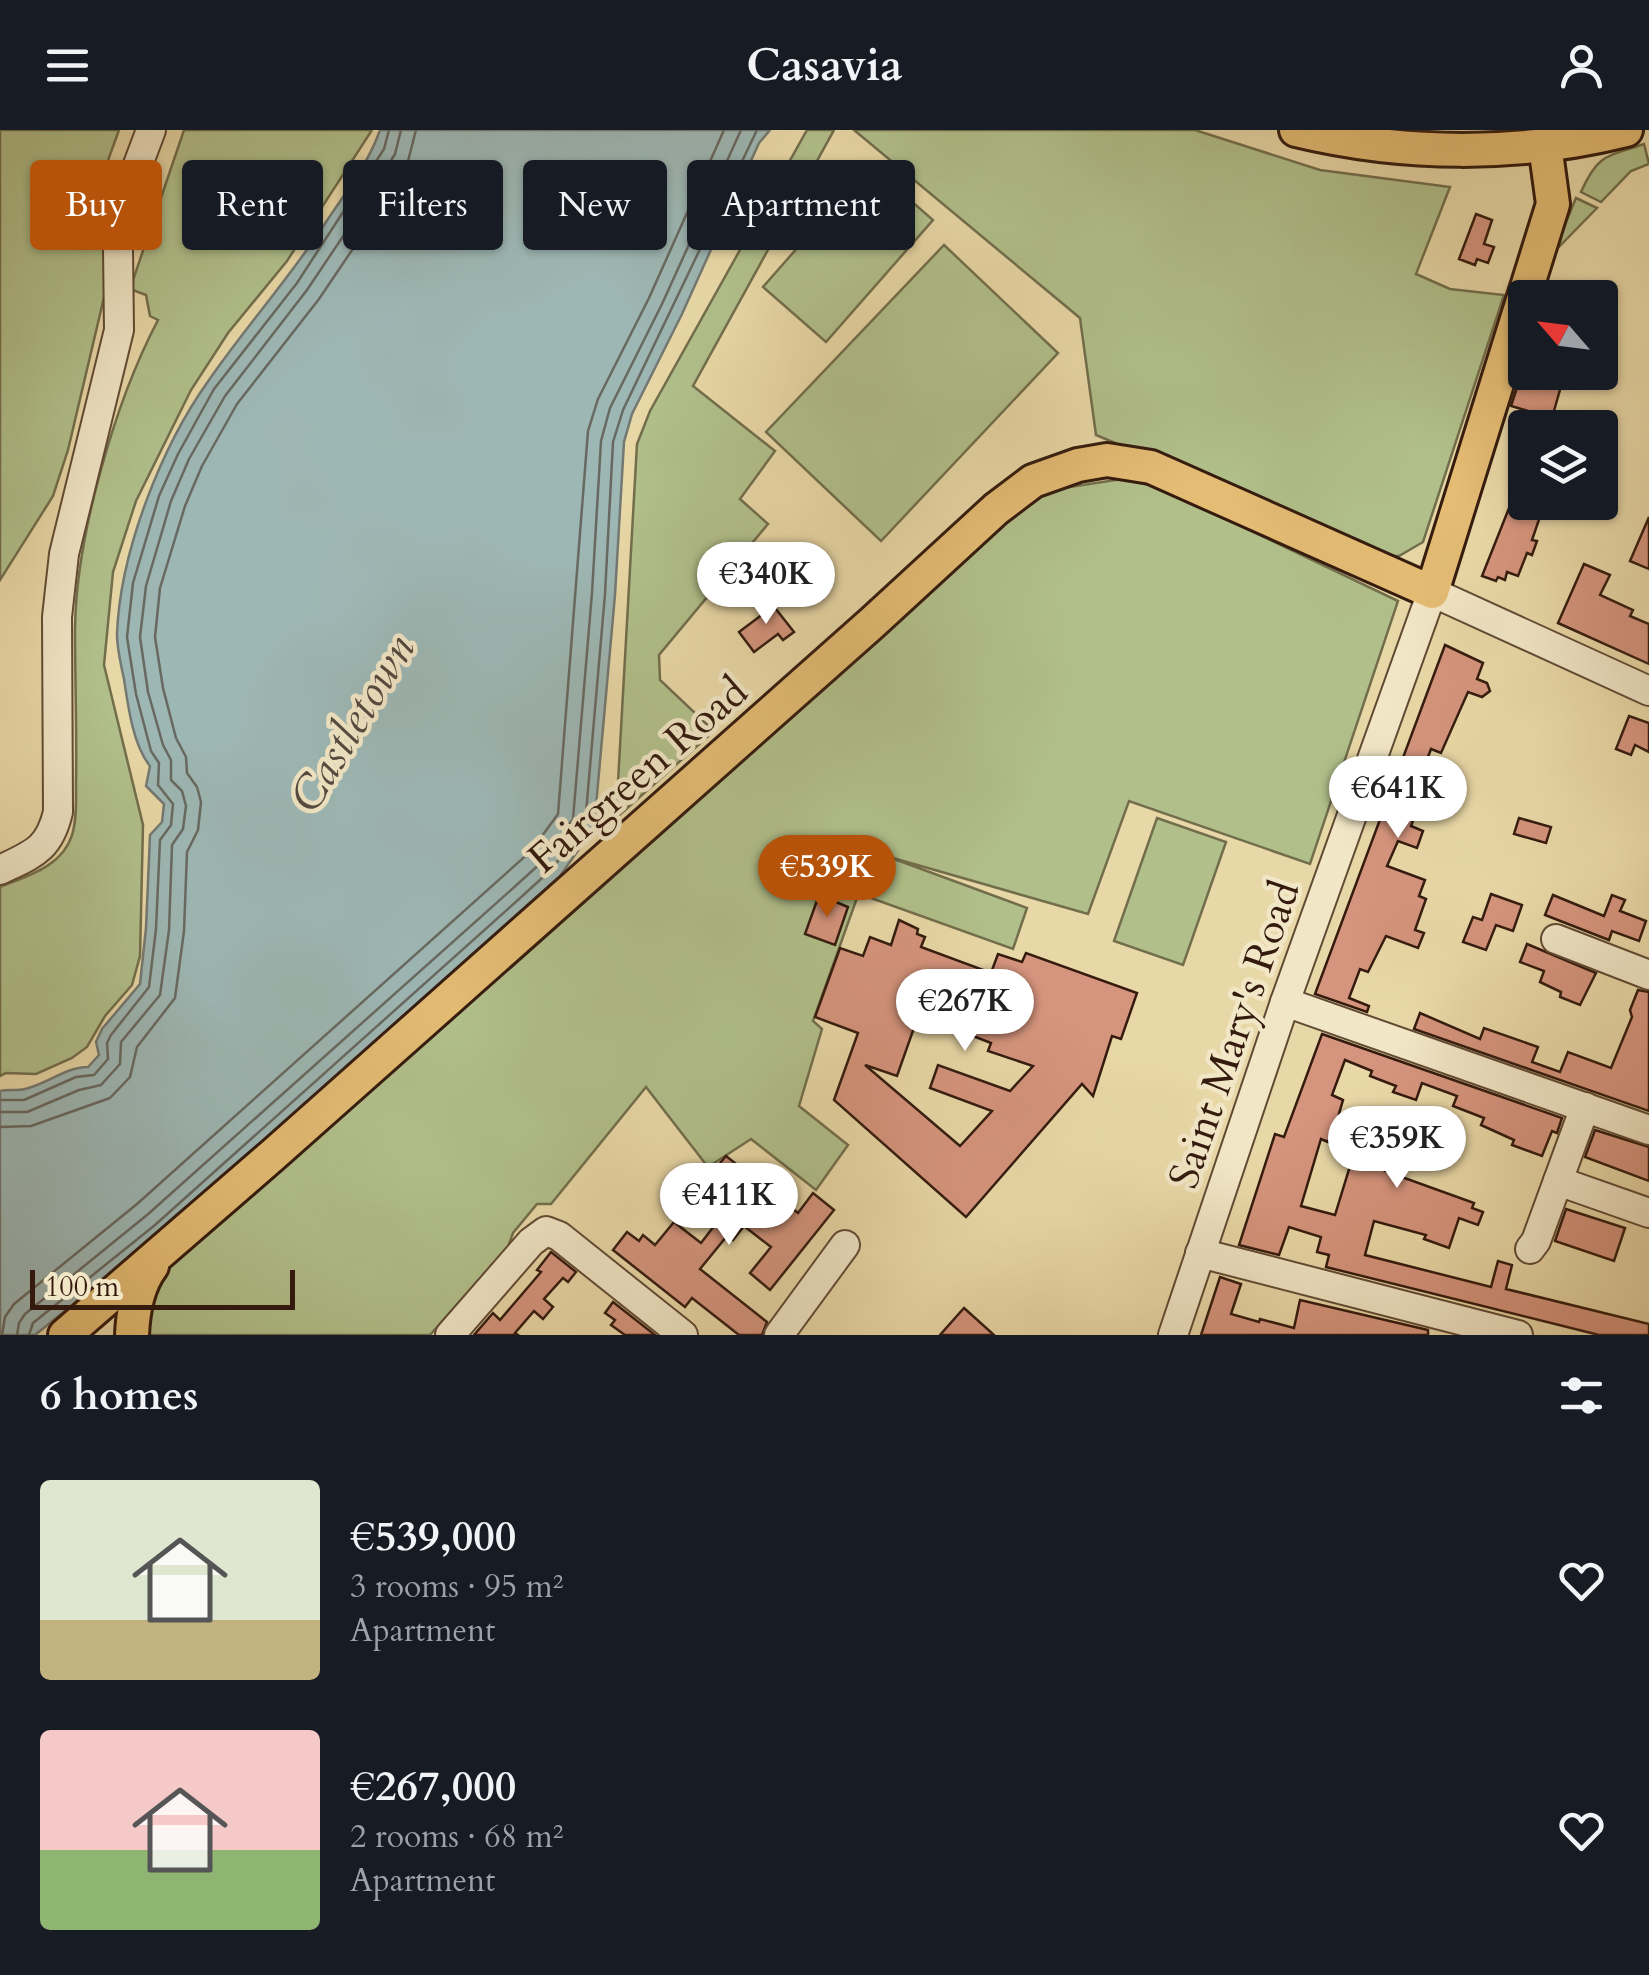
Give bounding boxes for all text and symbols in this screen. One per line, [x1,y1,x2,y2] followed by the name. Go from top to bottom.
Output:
[746,35,903,96] text: Casavia
[40,38,95,93] icon: menu
[1554,38,1609,93] icon: person
[30,160,162,250] chip: Buy
[182,160,323,250] chip: Rent
[343,160,503,250] chip: Filters
[523,160,667,250] chip: New
[687,160,915,250] chip: Apartment
[1508,280,1618,390] north arrow
[1508,280,1618,520] map controls
[1508,410,1618,520] button: layers
[696,542,836,627] pin: €340K
[719,552,813,596] text: €340K
[275,624,429,824] water label: Castletown
[516,664,760,886] street label: Fairgreen Road
[1328,756,1468,841] pin: €641K
[1351,766,1445,810] text: €641K
[757,835,897,920] pin: €539K
[780,845,874,889] text: €539K
[1155,873,1314,1196] street label: Saint Mary's Road
[895,969,1035,1054] pin: €267K
[918,979,1012,1023] text: €267K
[1327,1106,1467,1191] pin: €359K
[1350,1116,1444,1160] text: €359K
[659,1163,799,1248] pin: €411K
[682,1173,776,1217] text: €411K
[30,1265,295,1310] scale bar
[45,1268,119,1306] text: 100 m
[40,1367,198,1424] text: 6 homes
[1554,1368,1609,1423] icon: filters
[350,1508,516,1565] text: €539,000
[120,1520,240,1640] icon: home
[1554,1553,1609,1608] icon: heart
[350,1565,563,1609] text: 3 rooms · 95 m²
[350,1609,495,1653] text: Apartment
[350,1758,516,1815] text: €267,000
[120,1770,240,1890] icon: home
[1554,1803,1609,1858] icon: heart
[350,1815,563,1859] text: 2 rooms · 68 m²
[350,1859,495,1903] text: Apartment

